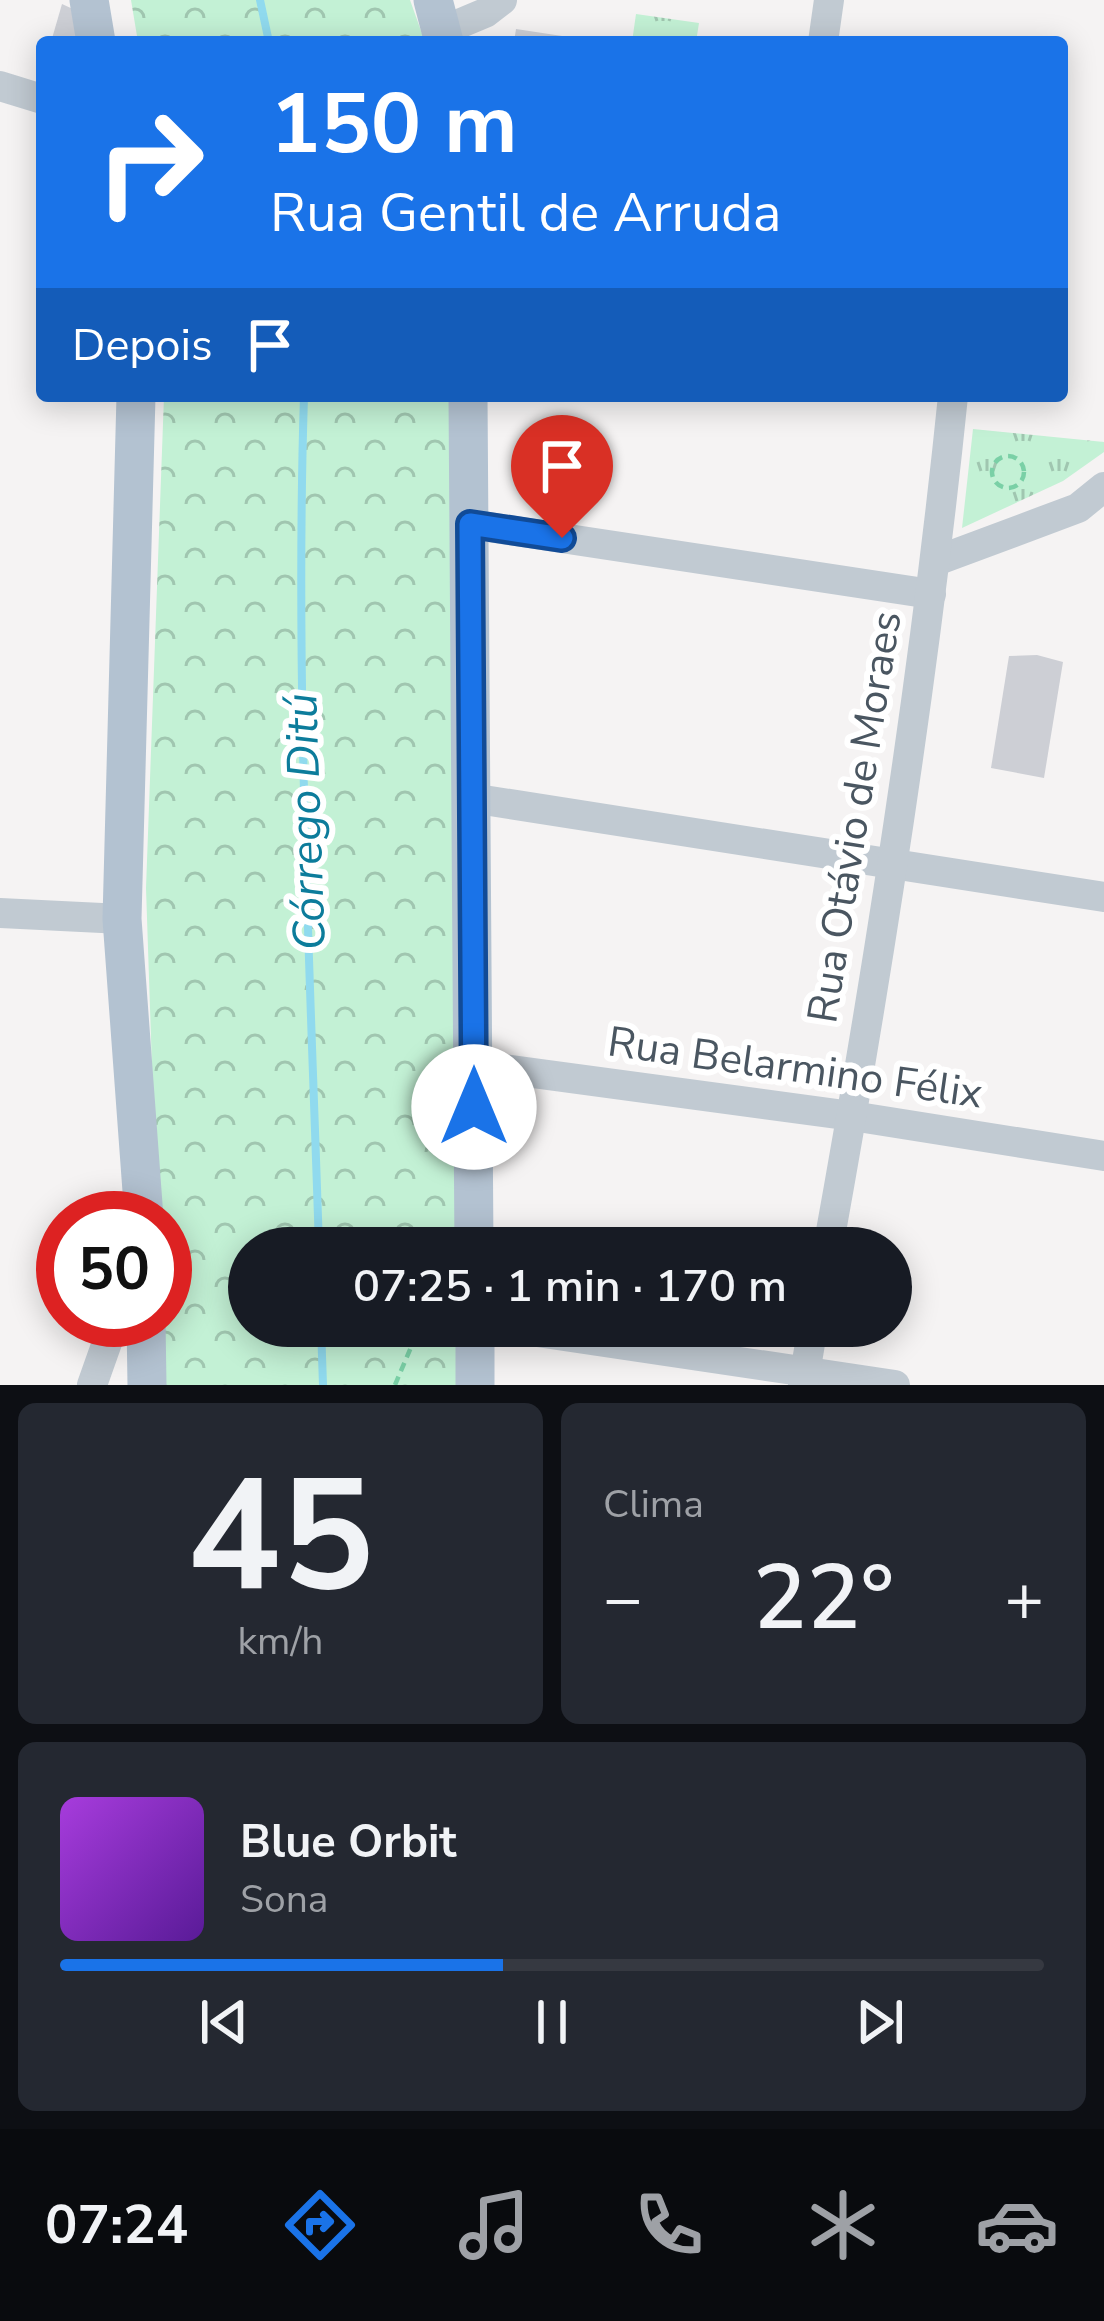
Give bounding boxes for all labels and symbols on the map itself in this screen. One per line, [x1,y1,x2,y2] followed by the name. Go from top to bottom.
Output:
[511,415,613,538] pin
[794,607,916,1027] street label: Rua Otávio de Moraes
[271,692,341,952] water label: Córrego Ditú
[604,1013,986,1123] street label: Rua Belarmino Félix
[411,1044,537,1170] position arrow
[36,1191,192,1347] speed limit sign: 50

